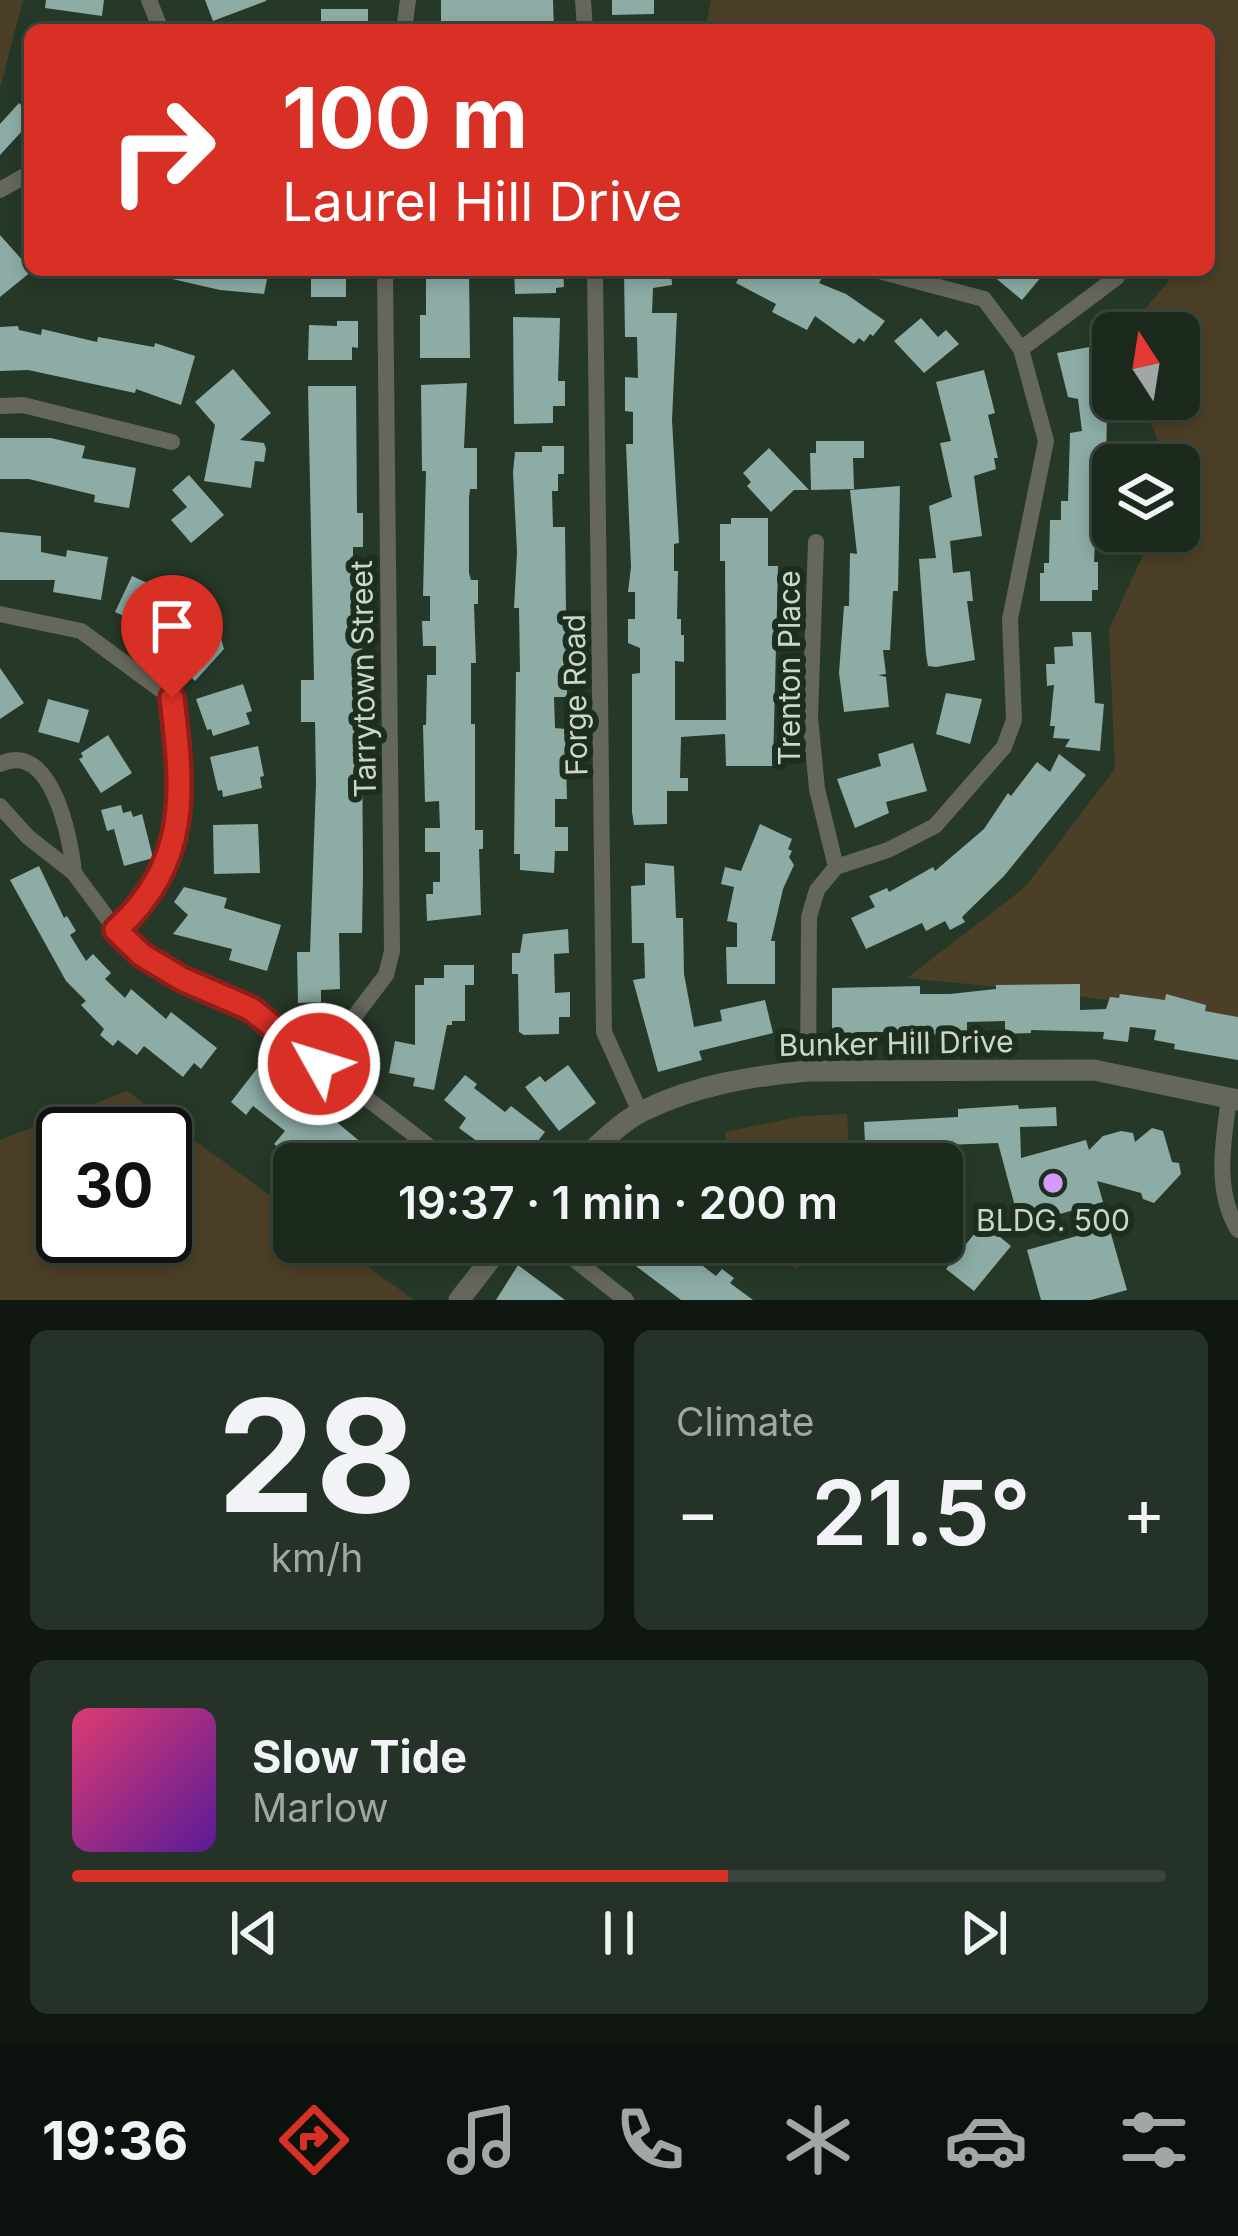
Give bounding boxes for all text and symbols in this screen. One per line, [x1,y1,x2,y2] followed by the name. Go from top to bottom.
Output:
[282,67,528,168] text: 100 m
[84,72,240,228] icon: right
[282,169,683,234] text: Laurel Hill Drive
[1092,312,1200,420] north arrow
[1092,312,1200,552] map controls
[1092,444,1200,552] button: layers
[343,560,383,798] street label: Tarrytown Street
[771,570,807,766] street label: Trenton Place
[121,575,223,698] pin
[139,593,205,659] icon: arrive
[556,614,594,776] street label: Forge Road
[256,1001,382,1127] position arrow
[778,1023,1014,1063] street label: Bunker Hill Drive
[36,1107,192,1263] speed limit sign: 30
[1040,1170,1066,1196] marker: BLDG. 500
[398,1175,838,1230] text: 19:37 · 1 min · 200 m
[976,1202,1130,1238] place label: BLDG. 500
[217,1361,417,1550] text: 28
[676,1398,815,1445] text: Climate
[811,1458,1031,1567] text: 21.5°
[676,1472,720,1552] text: −
[1122,1472,1166,1552] text: +
[271,1534,363,1581] text: km/h
[252,1729,467,1784] text: Slow Tide
[252,1784,388,1831] text: Marlow
[221,1900,287,1966] icon: previous
[586,1900,652,1966] icon: pause
[951,1900,1017,1966] icon: next
[272,2098,356,2182] icon: directions
[440,2098,524,2182] icon: music
[608,2098,692,2182] icon: phone
[776,2098,860,2182] icon: climate
[944,2098,1028,2182] icon: car
[1112,2098,1196,2182] icon: filters
[42,2108,188,2173] text: 19:36

